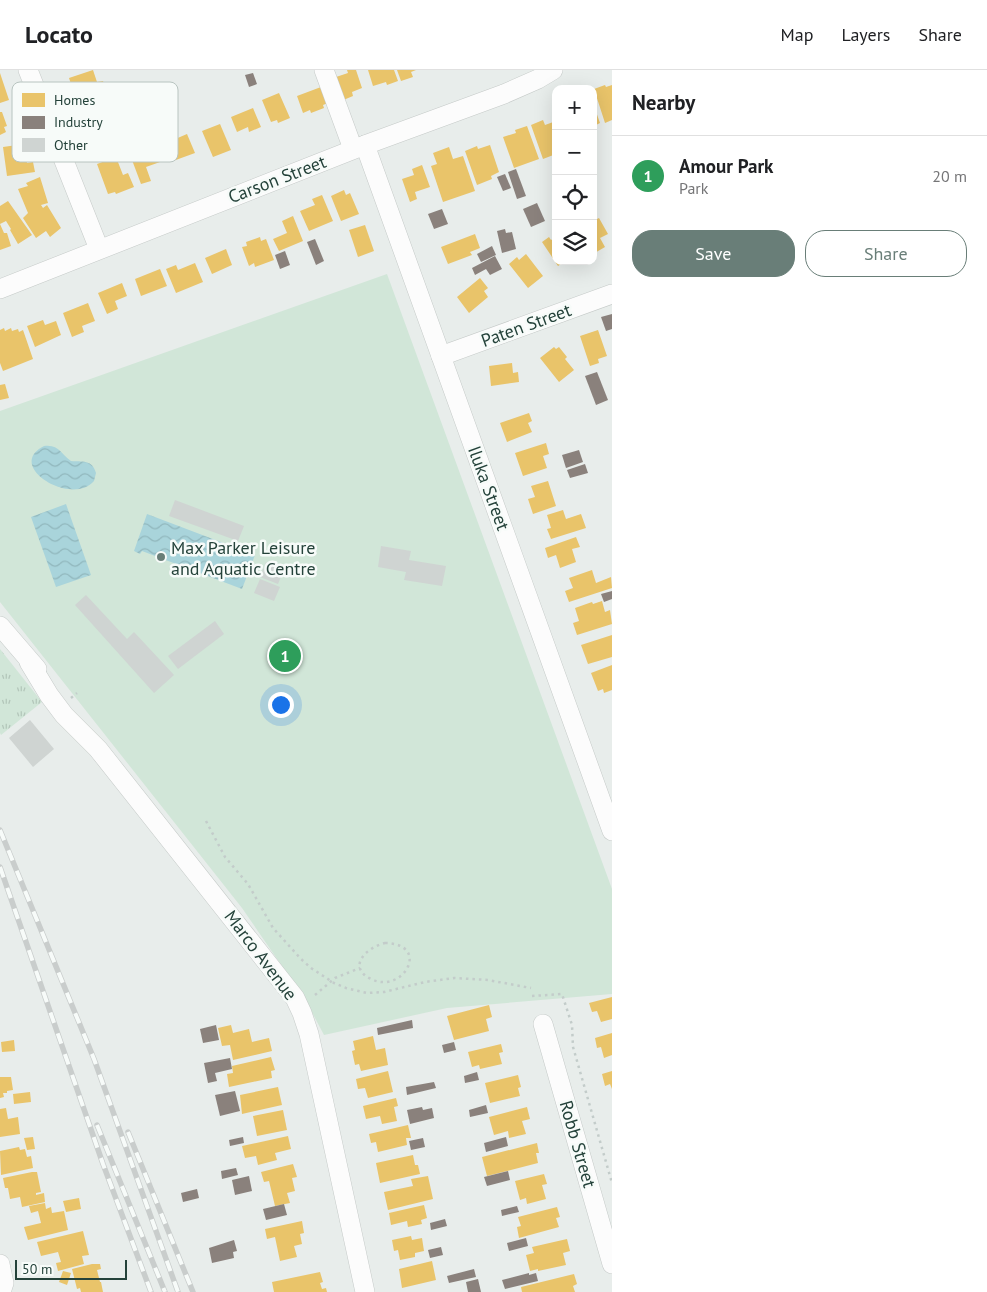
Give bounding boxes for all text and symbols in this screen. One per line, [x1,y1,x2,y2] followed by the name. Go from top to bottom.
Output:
[25,19,93,50] text: Locato
[781,23,813,46] text: Map
[841,23,890,46] text: Layers
[918,23,962,46] text: Share
[12,82,178,162] legend
[552,85,597,265] map controls
[552,85,597,130] button: +
[632,89,695,116] text: Nearby
[54,91,95,109] text: Homes
[54,113,103,131] text: Industry
[552,130,597,175] button: −
[54,136,88,154] text: Other
[225,150,329,208] street label: Carson Street
[679,154,773,178] text: Amour Park
[643,166,653,186] text: 1
[932,166,967,186] text: 20 m
[552,175,597,220] button: locate
[679,178,708,198] text: Park
[552,220,597,265] button: layers
[632,230,795,277] button: Save
[805,230,967,277] button: Share
[478,298,574,352] street label: Paten Street
[463,442,515,534] street label: Iluka Street
[171,536,316,580] place label: Max Parker Leisure and Aquatic Centre
[155,551,167,563] marker: Max Parker Leisure and Aquatic Centre
[269,637,301,675] pin: 1
[268,692,294,718] your location
[220,905,302,1005] street label: Marco Avenue
[555,1098,601,1190] street label: Robb Street
[15,1257,128,1280] scale bar
[22,1260,52,1278] text: 50 m

